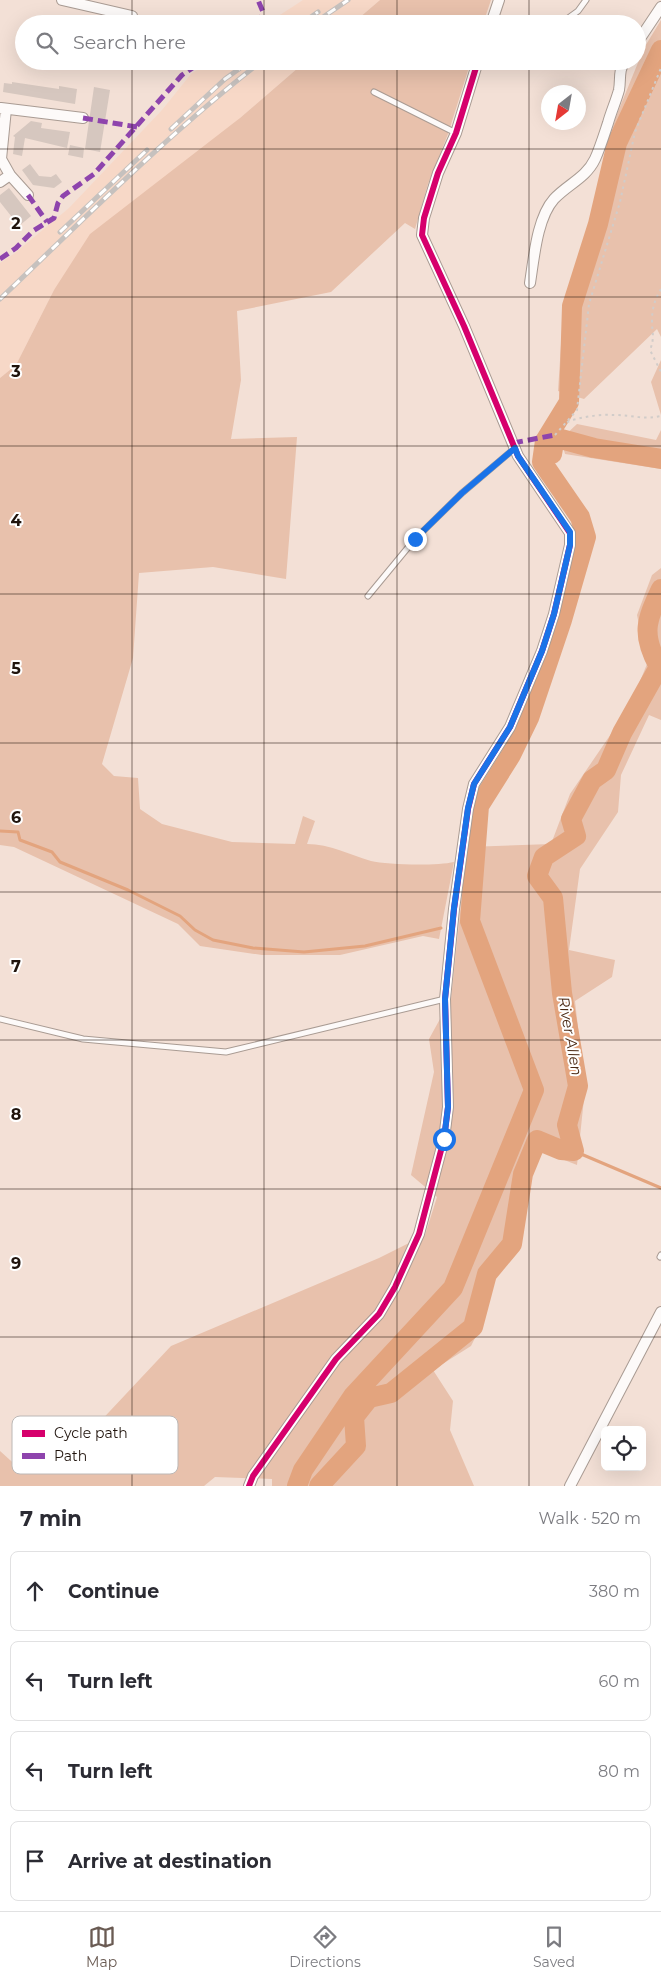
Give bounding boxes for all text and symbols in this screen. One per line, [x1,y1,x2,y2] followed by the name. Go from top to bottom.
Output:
[15,15,646,70] search box
[33,29,61,57] icon: search
[73,31,186,54] text: Search here
[541,85,586,130] north arrow
[11,214,21,233] text: 2
[10,362,21,381] text: 3
[10,511,22,530] text: 4
[404,528,427,551] route end
[11,659,21,678] text: 5
[11,808,21,827] text: 6
[11,957,21,976] text: 7
[554,995,587,1077] water label: River Allen
[11,1105,21,1124] text: 8
[433,1128,456,1151] route start
[11,1254,21,1273] text: 9
[12,1416,178,1474] legend
[54,1424,128,1442] text: Cycle path
[601,1426,646,1471] map controls
[601,1426,646,1471] button: locate
[54,1447,87,1465] text: Path
[20,1506,82,1531] text: 7 min
[539,1509,641,1528] text: Walk · 520 m
[21,1577,49,1605] icon: ahead
[68,1580,159,1603] text: Continue
[589,1582,640,1601] text: 380 m
[21,1667,49,1695] icon: left
[68,1670,153,1693] text: Turn left
[598,1672,640,1691] text: 60 m
[21,1757,49,1785] icon: left
[68,1760,153,1783] text: Turn left
[598,1762,640,1781] text: 80 m
[21,1847,49,1875] icon: arrive
[68,1850,272,1873] text: Arrive at destination
[86,1923,117,1971] tab: Map
[289,1923,361,1971] tab: Directions
[533,1923,575,1971] tab: Saved

